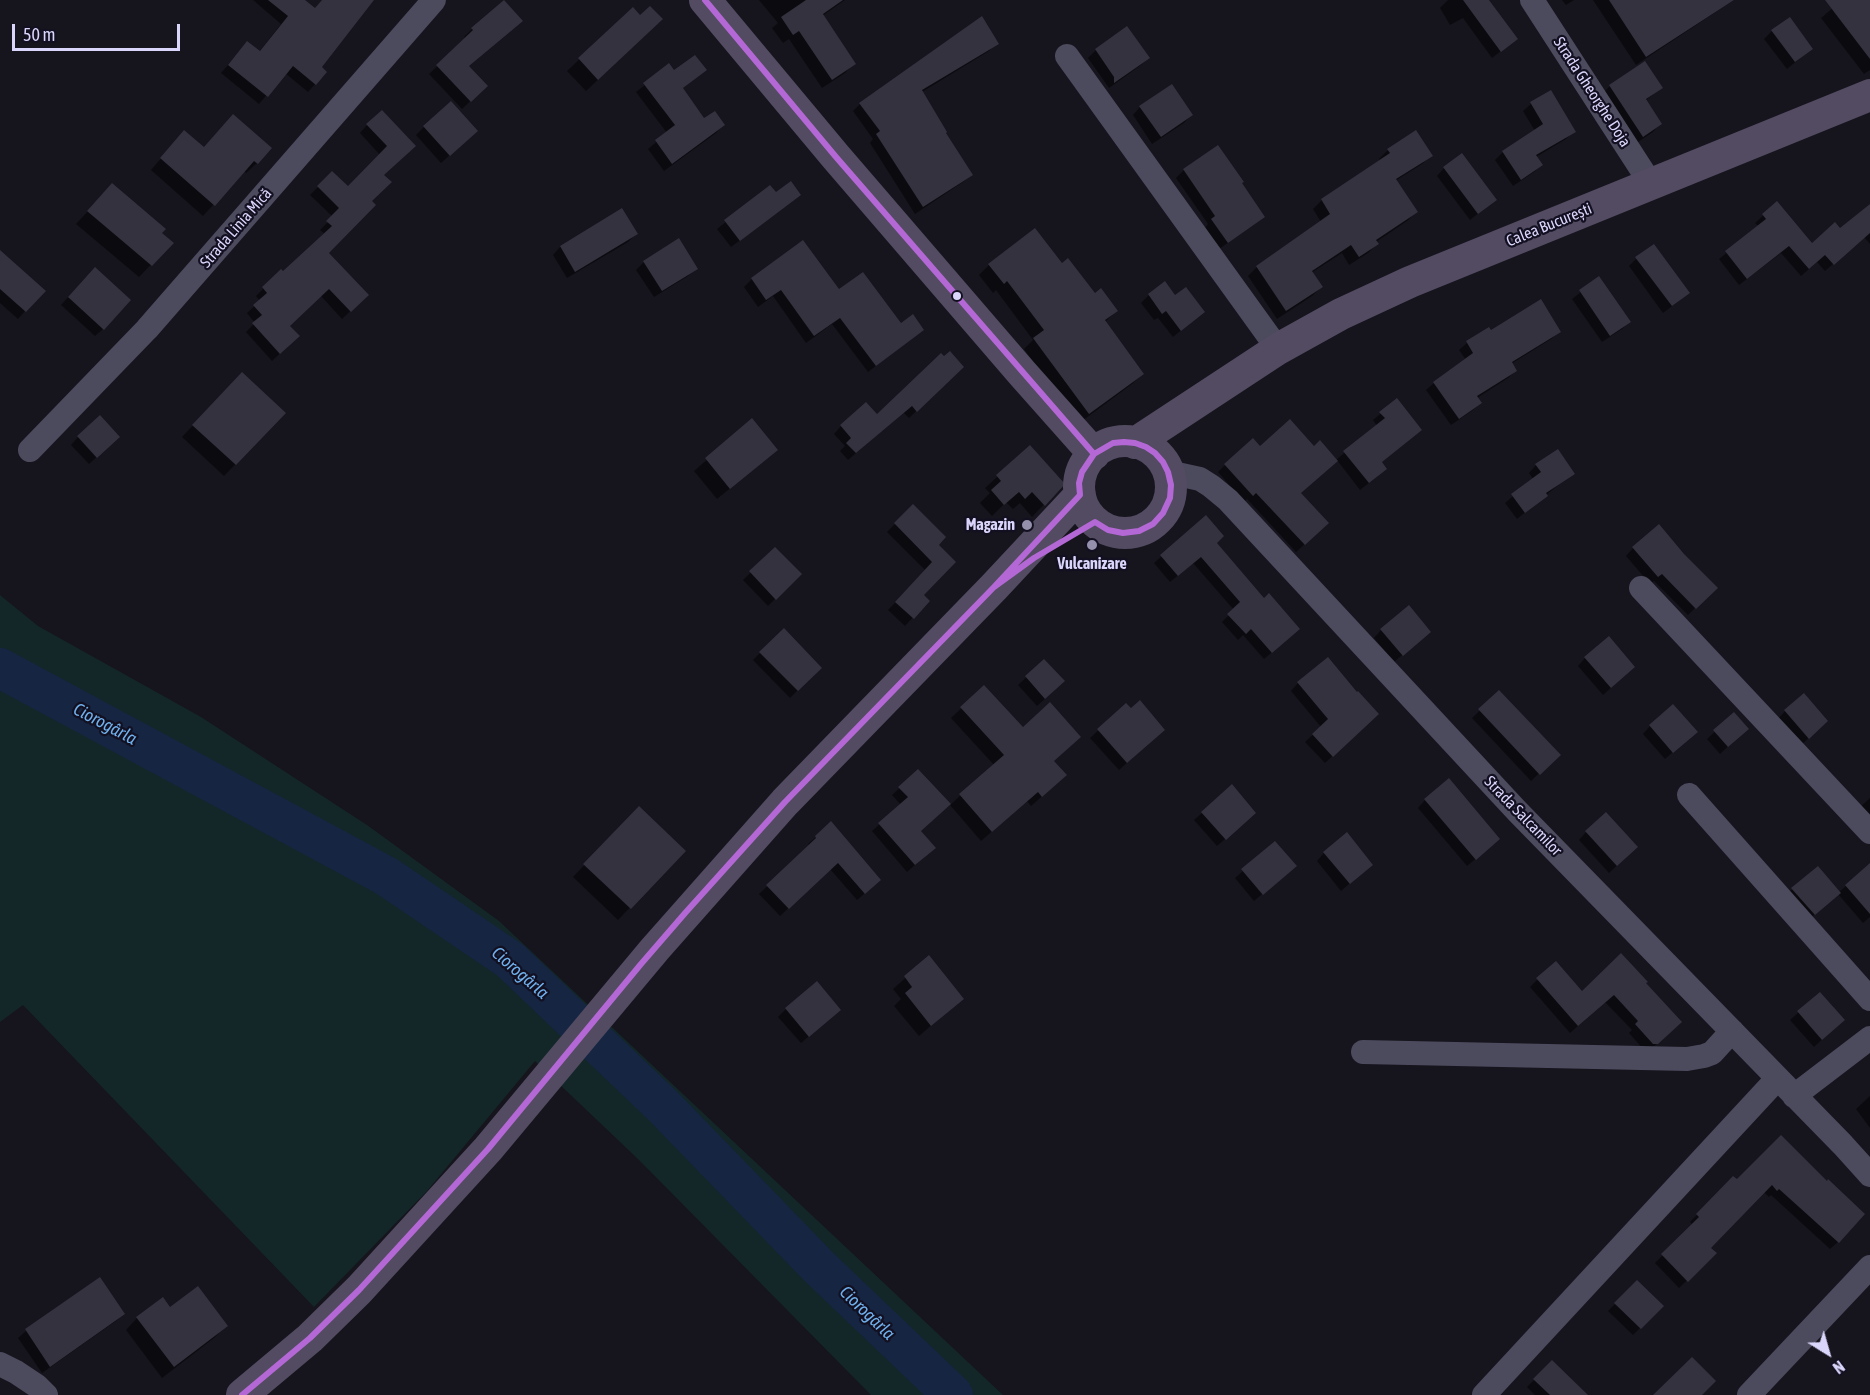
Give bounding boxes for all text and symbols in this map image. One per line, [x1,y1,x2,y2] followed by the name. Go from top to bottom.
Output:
[15,12,183,50] scale bar
[23,24,55,45] text: 50 m
[1549,33,1635,151] street label: Strada Gheorghe Doja
[196,184,276,272] street label: Strada Linia Mică
[1503,199,1595,251] street label: Calea București
[951,290,963,302] unlabelled marker
[966,515,1015,535] place label: Magazin
[1020,518,1034,532] marker: Magazin
[1085,538,1099,552] marker: Vulcanizare
[1057,554,1127,574] place label: Vulcanizare
[70,698,140,750] water label: Ciorogârla
[1480,772,1566,860] street label: Strada Salcamilor
[487,942,553,1004] water label: Ciorogârla
[835,1281,899,1345] water label: Ciorogârla
[1798,1323,1858,1383] north arrow
[1830,1357,1848,1377] text: N

